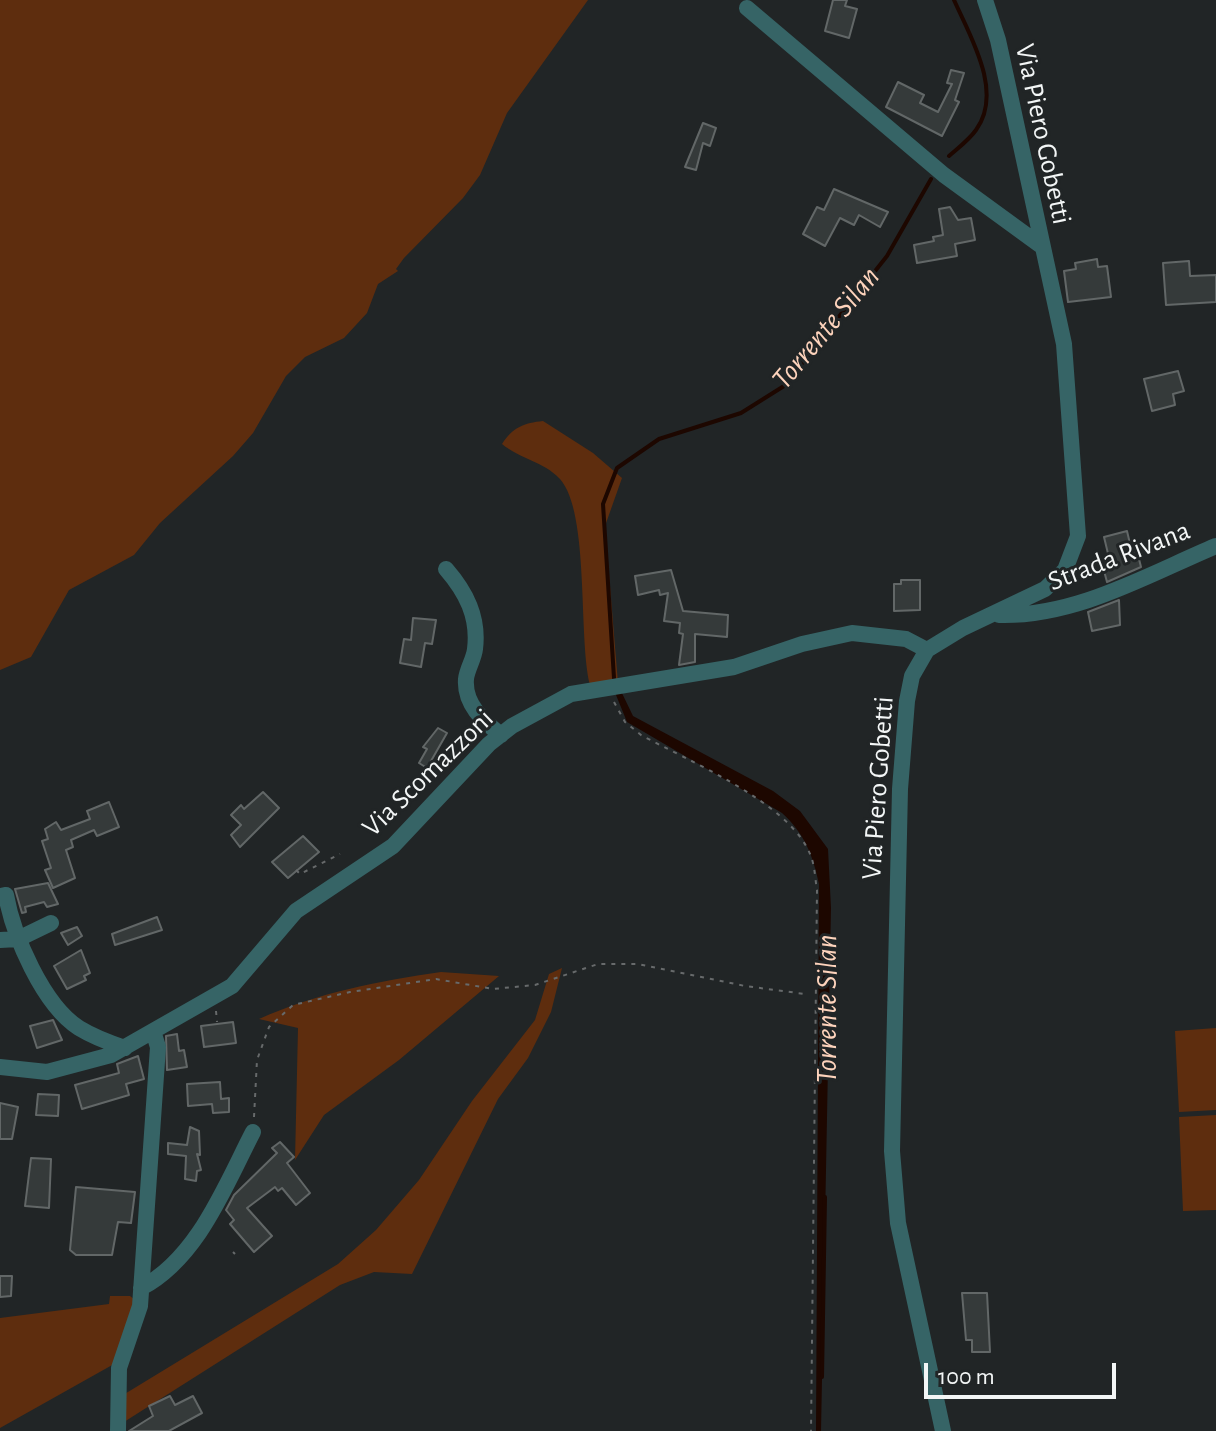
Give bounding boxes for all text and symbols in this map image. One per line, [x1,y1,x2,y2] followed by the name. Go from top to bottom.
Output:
[1007,41,1079,227] street label: Via Piero Gobetti
[764,259,888,397] water label: Torrente Silan
[1043,514,1195,598] street label: Strada Rivana
[855,695,901,881] street label: Via Piero Gobetti
[355,702,501,844] street label: Via Scomazzoni
[809,934,845,1084] water label: Torrente Silan
[928,1347,1120,1397] scale bar
[938,1365,995,1389] text: 100 m

